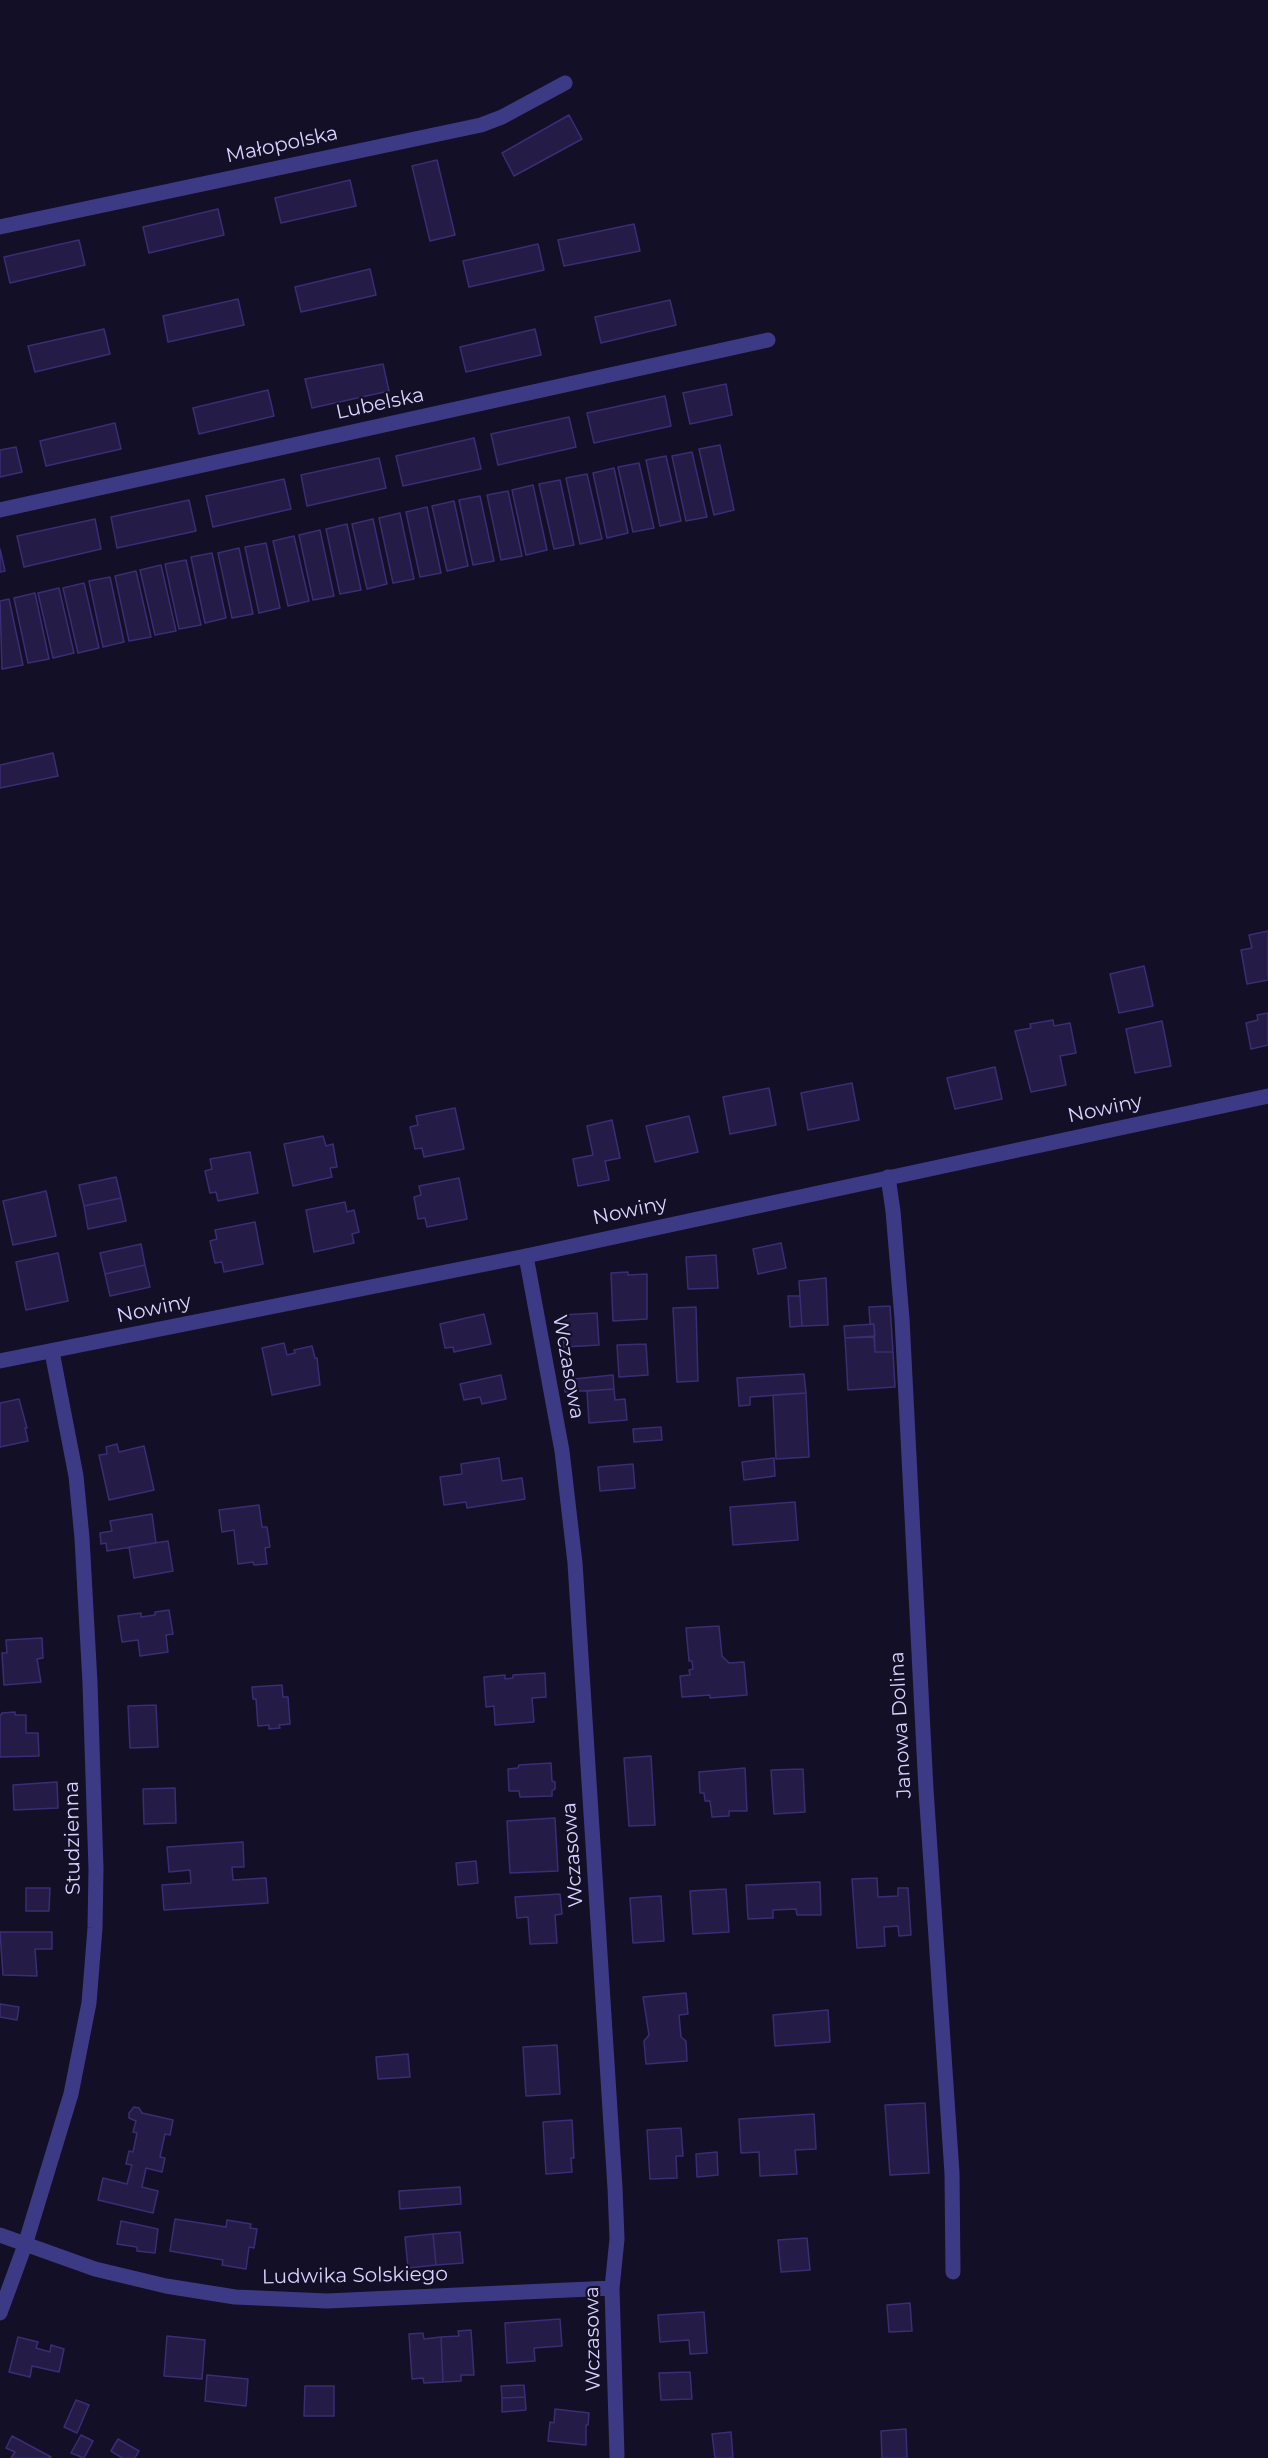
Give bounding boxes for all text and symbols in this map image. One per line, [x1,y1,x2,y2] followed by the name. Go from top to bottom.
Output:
[224,121,340,169] street label: Małopolska
[334,383,426,425] street label: Lubelska
[1066,1089,1144,1129] street label: Nowiny
[591,1191,669,1231] street label: Nowiny
[115,1289,193,1329] street label: Nowiny
[547,1313,589,1421] street label: Wczasowa
[885,1651,917,1799] street label: Janowa Dolina
[60,1781,86,1895] street label: Studzienna
[557,1802,589,1908] street label: Wczasowa
[262,2262,448,2290] street label: Ludwika Solskiego
[580,2286,606,2392] street label: Wczasowa

